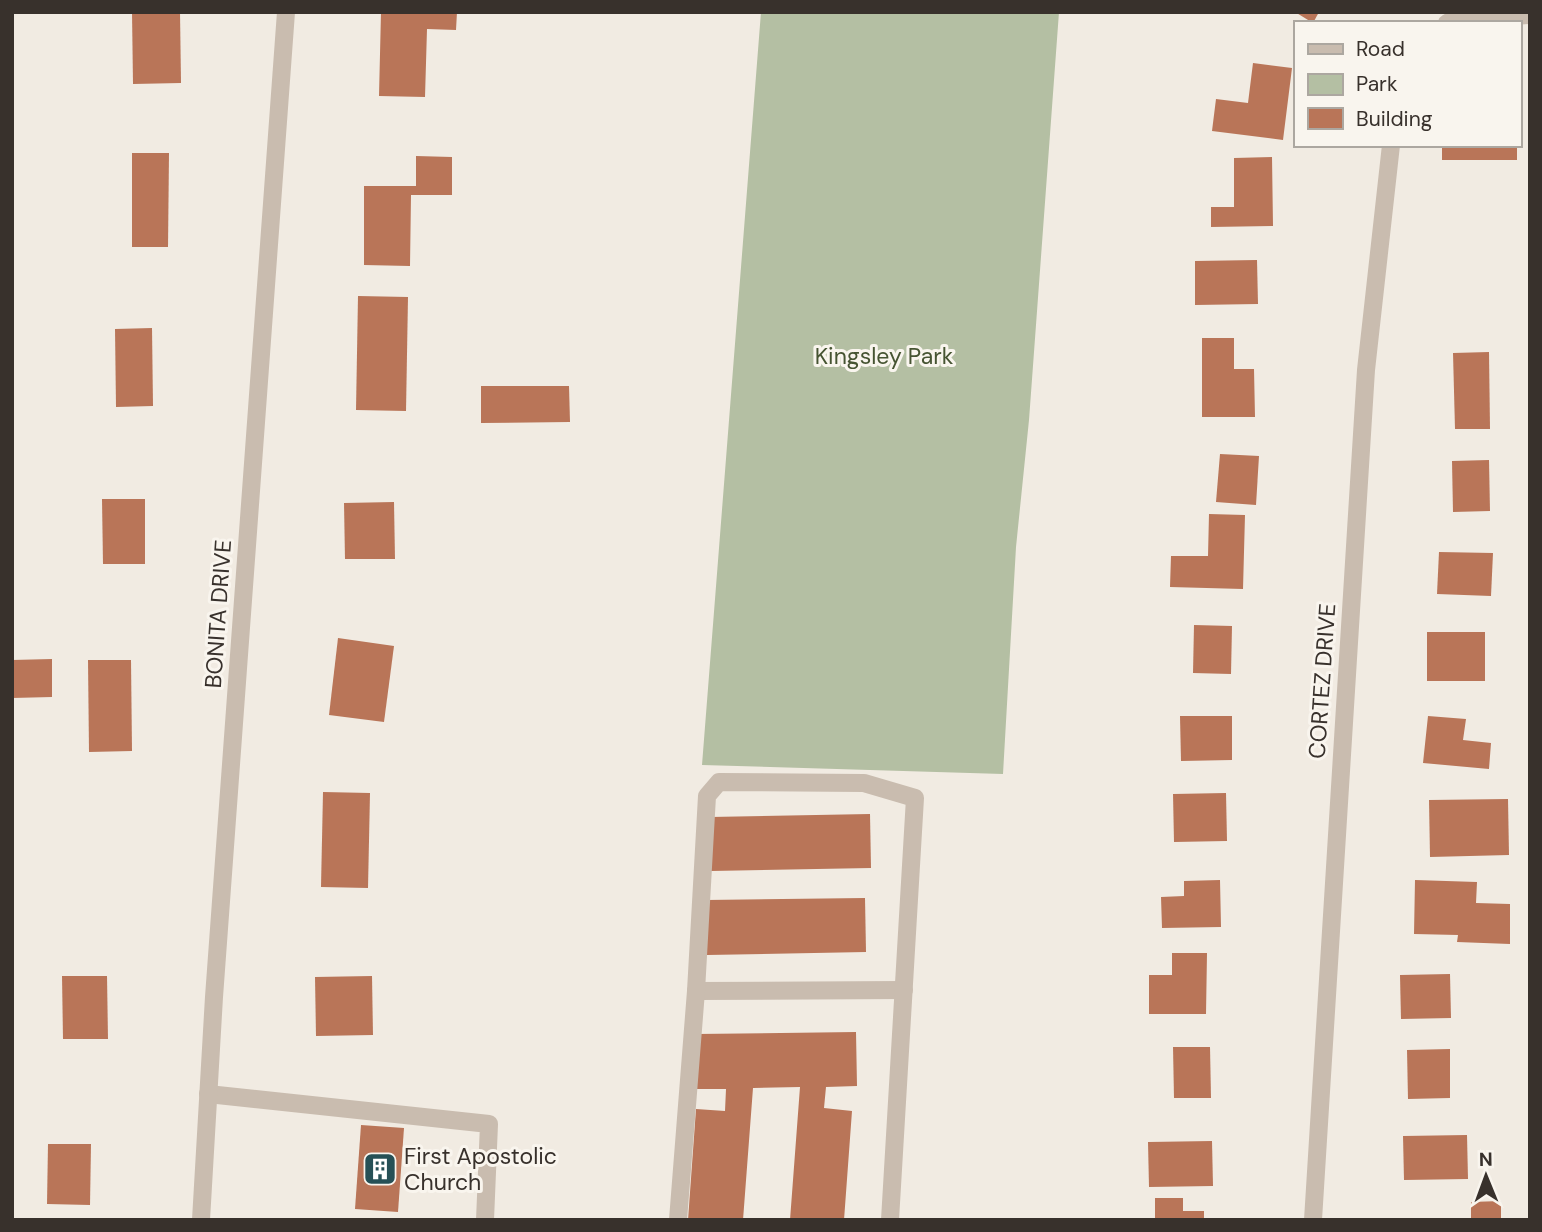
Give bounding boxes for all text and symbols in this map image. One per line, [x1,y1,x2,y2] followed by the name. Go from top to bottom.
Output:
[1294,21,1521,147] legend
[1356,35,1405,63] text: Road
[1356,70,1398,98] text: Park
[1356,105,1433,133] text: Building
[815,341,954,371] park label: Kingsley Park
[198,539,238,689] street label: BONITA DRIVE
[1302,602,1342,760] street label: CORTEZ DRIVE
[404,1141,557,1197] place label: First Apostolic Church
[1451,1141,1521,1211] north arrow
[1479,1147,1493,1172] text: N
[361,1150,399,1188] building icon: First Apostolic Church

